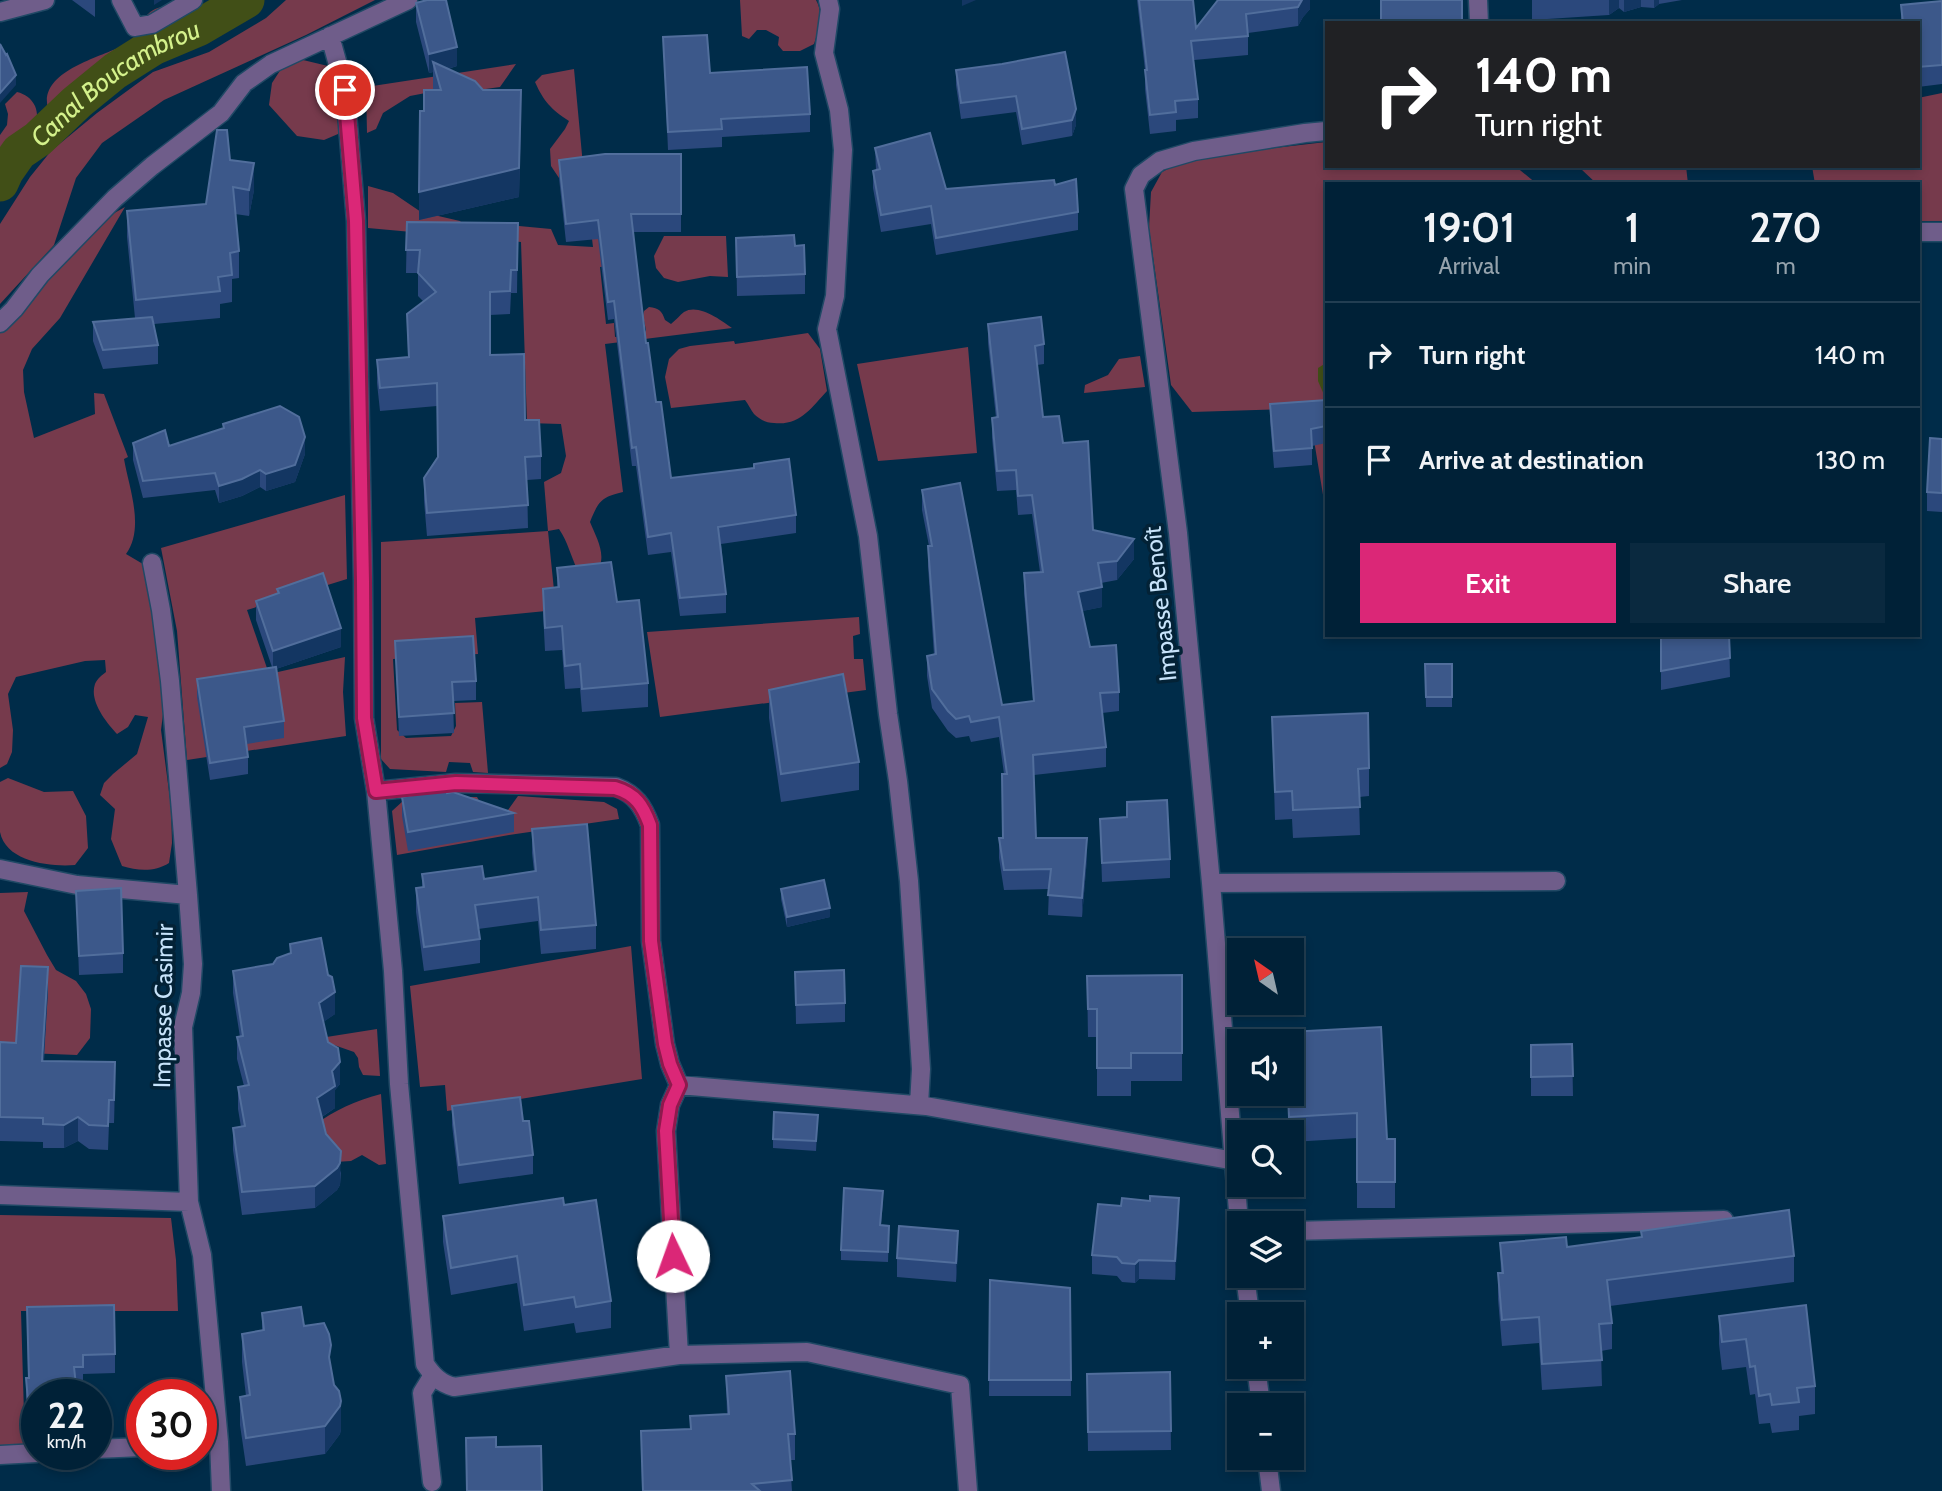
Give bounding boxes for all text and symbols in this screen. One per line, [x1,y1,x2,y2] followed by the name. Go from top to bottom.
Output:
[24,13,205,154] water label: Canal Boucambrou
[1475,45,1612,104] text: 140 m
[1360,49,1451,140] icon: right
[315,60,375,120] pin
[326,71,364,109] icon: arrive
[1475,105,1602,144] text: Turn right
[1423,201,1515,253] text: 19:01
[1625,201,1640,253] text: 1
[1749,201,1822,253] text: 270
[1439,252,1500,280] text: Arrival
[1613,252,1651,280] text: min
[1775,252,1796,280] text: m
[1360,336,1398,374] icon: right
[1419,339,1525,371] text: Turn right
[1815,339,1885,371] text: 140 m
[1360,441,1398,479] icon: arrive
[1419,444,1644,476] text: Arrive at destination
[1816,444,1885,476] text: 130 m
[1137,525,1183,683] street label: Impasse Benoît
[1360,543,1616,623] button: Exit
[1630,543,1885,623] button: Share
[147,923,179,1088] street label: Impasse Casimir
[1227,938,1304,1015] north arrow
[1227,938,1304,1470] map controls
[1227,1029,1304,1106] button: sound
[1227,1120,1304,1197] button: search
[1227,1211,1304,1288] button: layers
[636,1219,710,1293] position arrow
[1227,1302,1304,1379] button: +
[126,1379,217,1470] speed limit sign: 30
[1227,1393,1304,1470] button: −
[48,1394,85,1437] text: 22
[47,1431,86,1453] text: km/h

